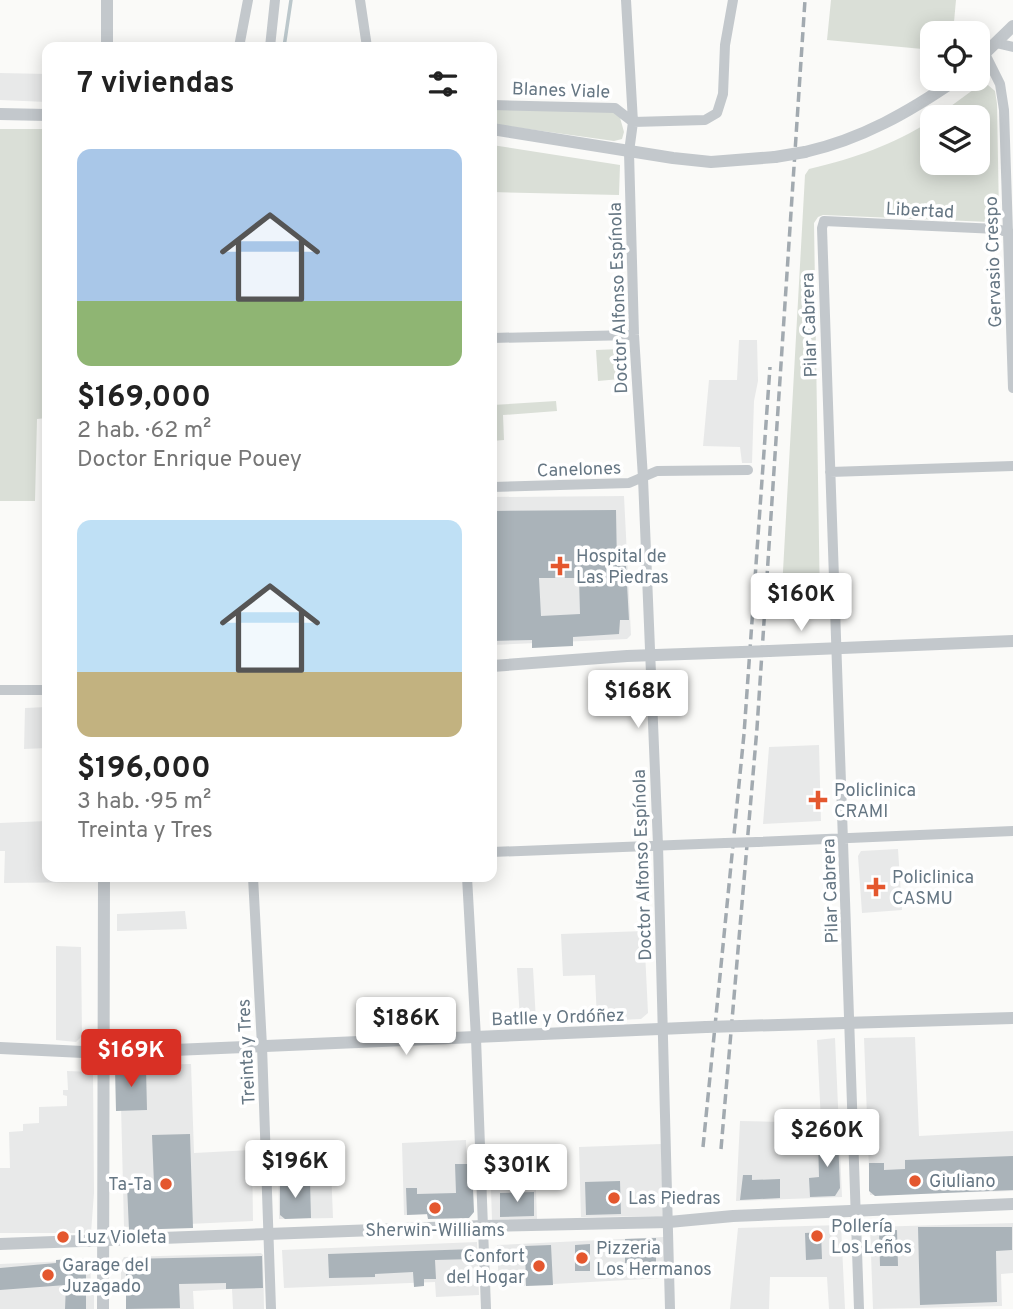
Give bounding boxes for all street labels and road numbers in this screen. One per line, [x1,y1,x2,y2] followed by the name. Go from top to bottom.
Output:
[511,78,610,105] street label: Blanes Viale
[981,196,1008,328] street label: Gervasio Crespo
[885,198,955,225] street label: Libertad
[605,202,634,394] street label: Doctor Alfonso Espínola
[797,272,824,378] street label: Pilar Cabrera
[536,458,622,483] street label: Canelones
[629,769,658,961] street label: Doctor Alfonso Espínola
[818,838,845,944] street label: Pilar Cabrera
[233,998,262,1106] street label: Treinta y Tres
[491,1005,625,1032] street label: Batlle y Ordóñez

